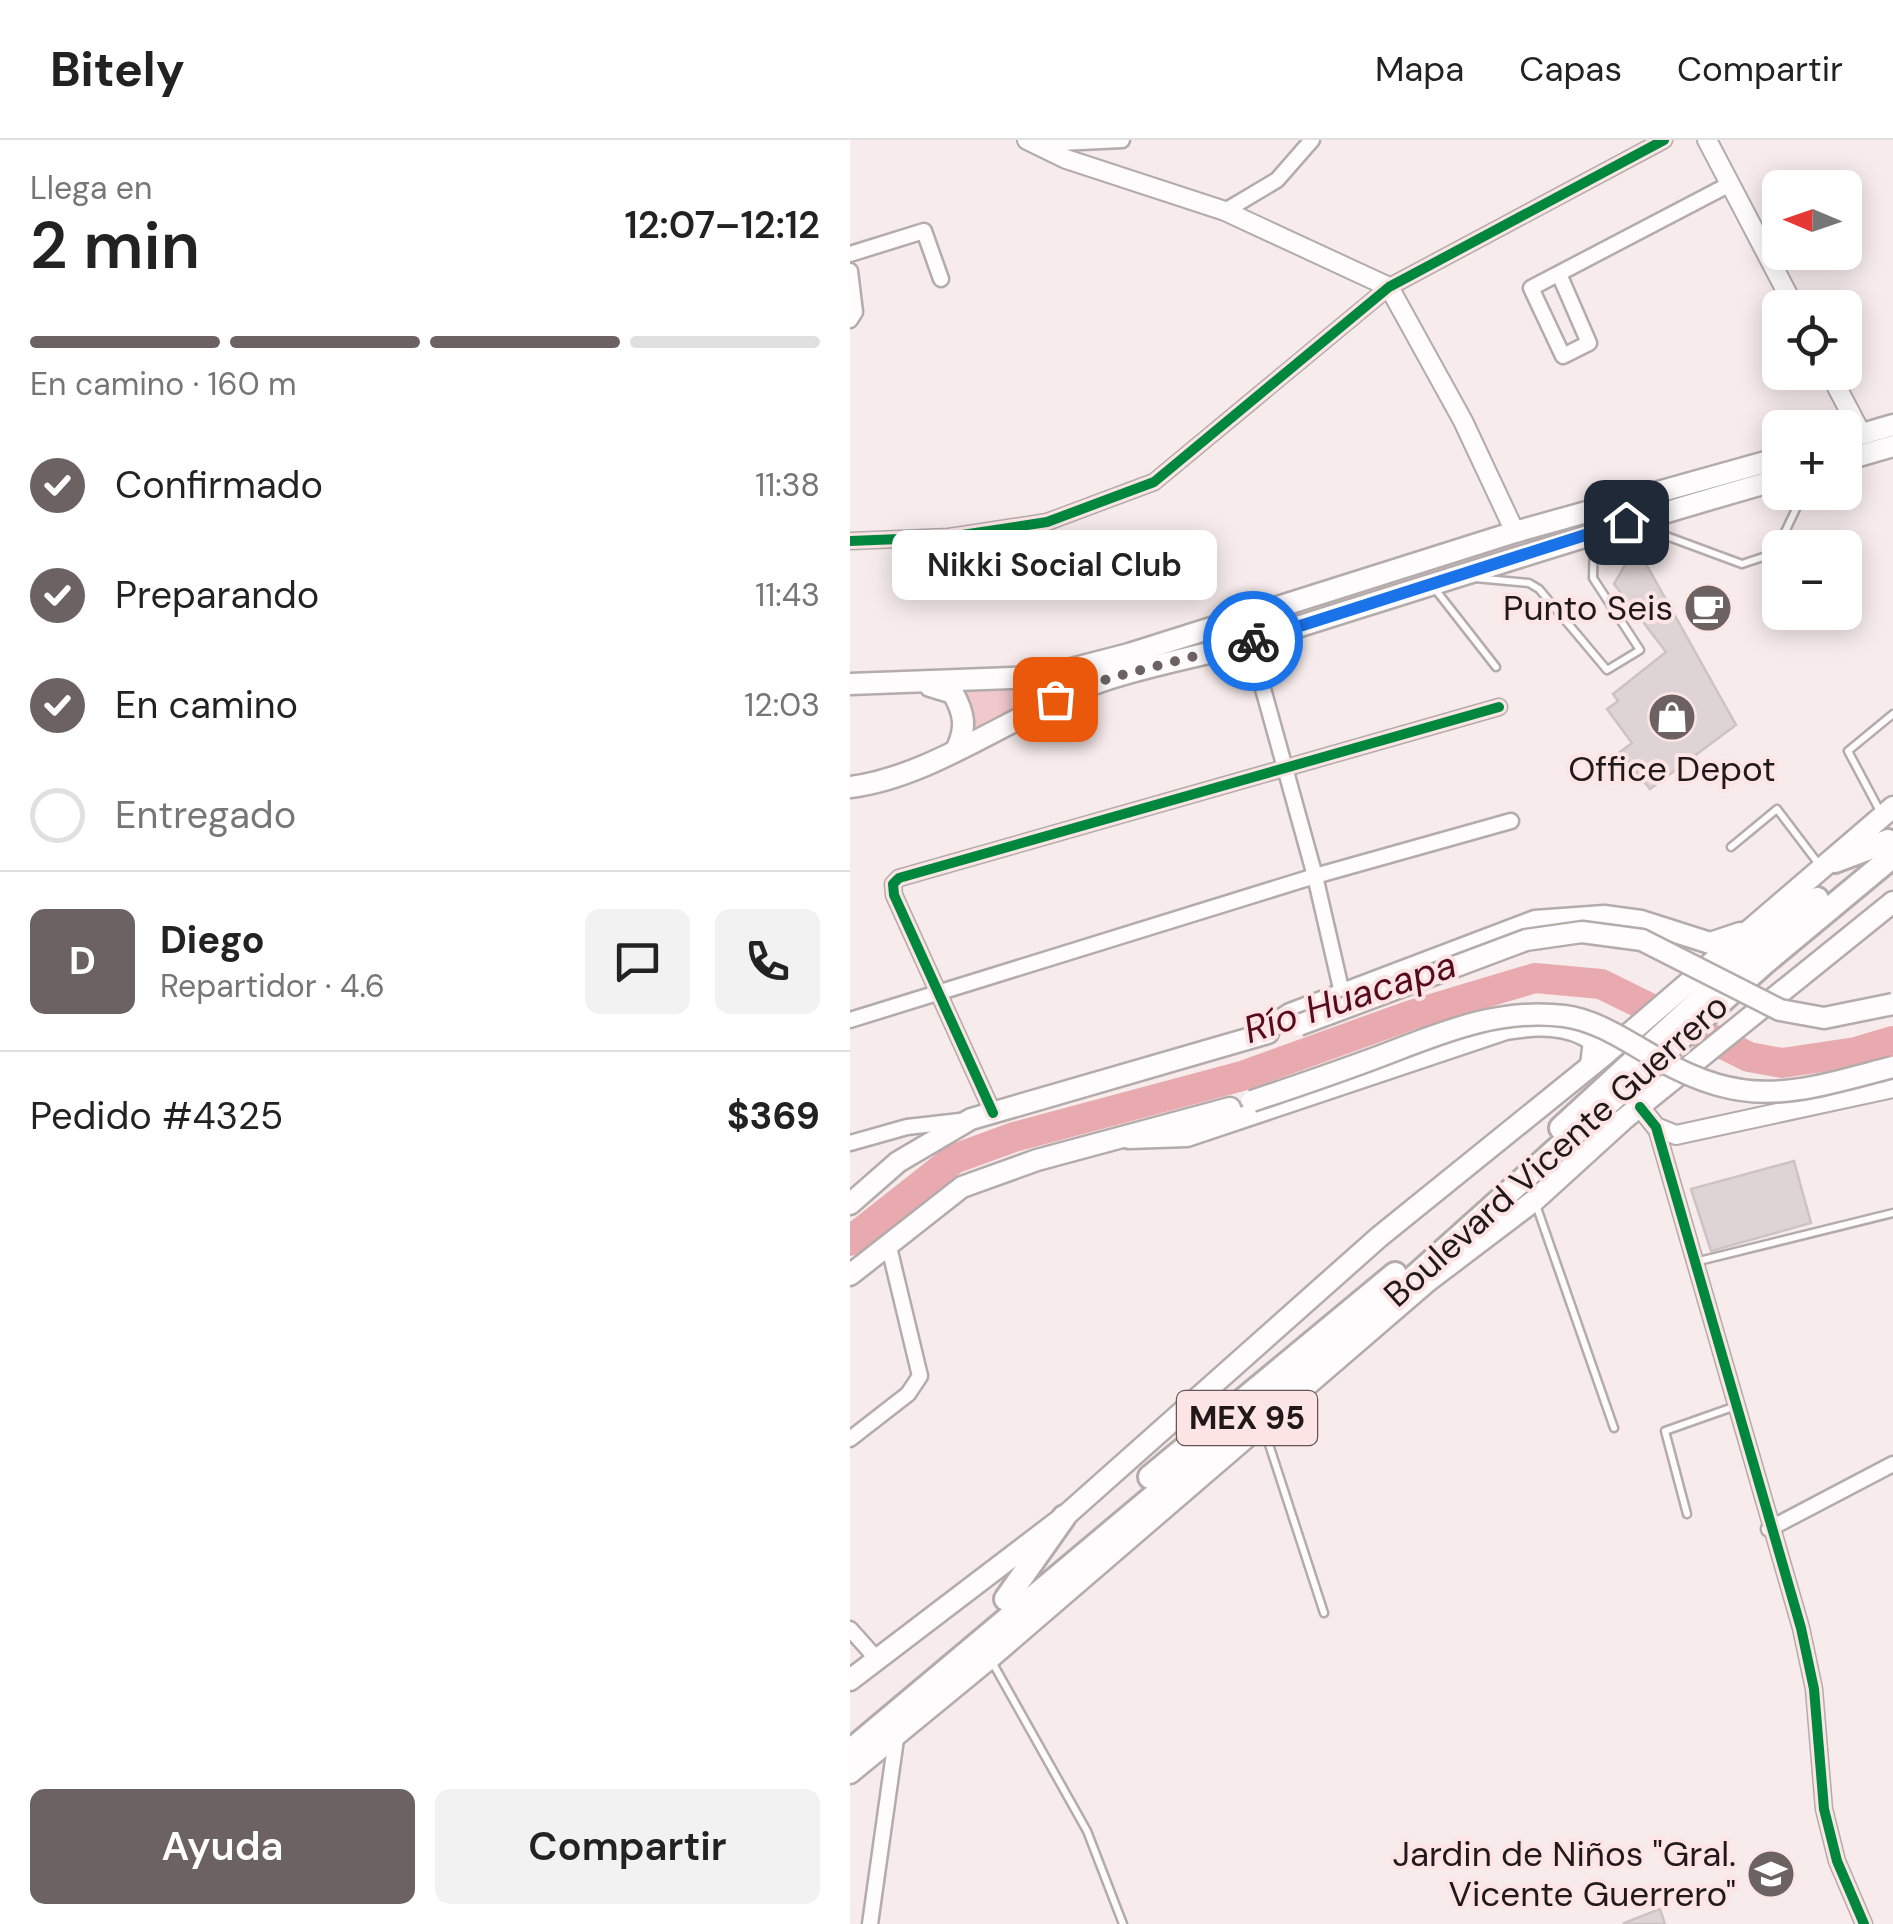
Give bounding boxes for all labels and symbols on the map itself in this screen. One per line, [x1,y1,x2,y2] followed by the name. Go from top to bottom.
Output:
[1762,170,1862,270] north arrow
[1584,480,1669,565] pin
[892,529,1218,599] callout: Nikki Social Club
[1682,582,1734,634] cafe icon: Punto Seis
[1503,585,1673,631] place label: Punto Seis
[1203,591,1303,691] courier
[1013,657,1098,742] pin
[1646,691,1698,743] shop icon: Office Depot
[1568,746,1776,792] place label: Office Depot
[1237,939,1463,1055] water label: Río Huacapa
[1374,983,1738,1317] street label: Boulevard Vicente Guerrero
[1177,1391,1317,1445] road number: MEX 95
[1393,1831,1736,1917] place label: Jardin de Niños "Gral. Vicente Guerrero"
[1745,1848,1797,1900] school or university icon: Jardin de Niños "Gral. Vicente Guerrero"

